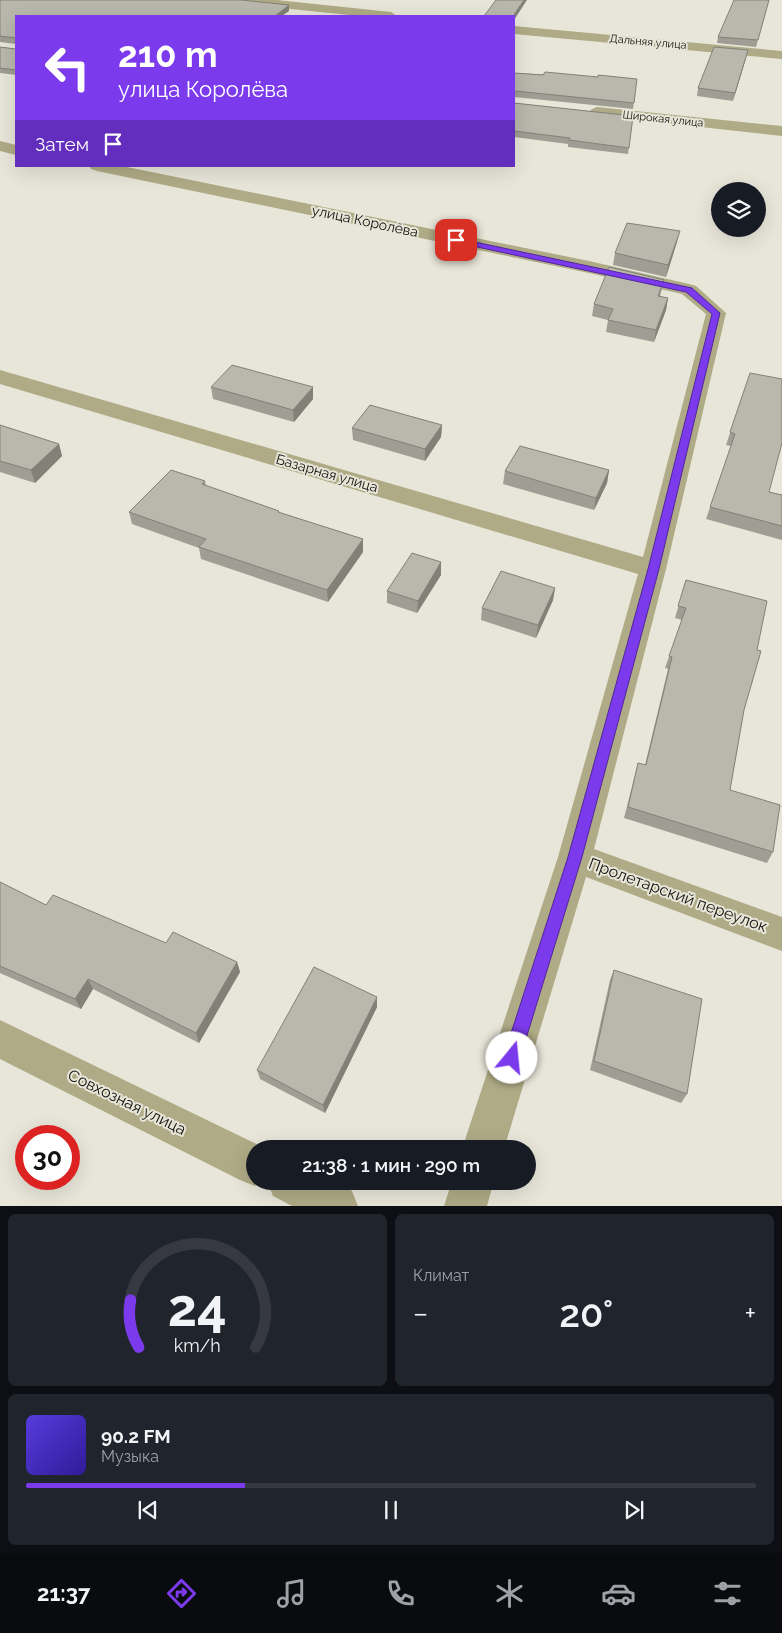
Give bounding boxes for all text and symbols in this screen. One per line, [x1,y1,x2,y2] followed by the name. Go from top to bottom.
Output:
[609,32,687,52] street label: Дальняя улица
[118,34,218,75] text: 210 m
[35,35,100,100] icon: left
[118,76,288,102] text: улица Королёва
[622,108,704,130] street label: Широкая улица
[99,130,127,158] icon: arrive
[35,133,89,155] text: Затем
[711,182,766,237] map controls
[711,182,766,237] button: layers
[310,202,420,240] street label: улица Королёва
[435,219,477,261] pin
[442,226,470,254] icon: arrive
[274,451,380,495] street label: Базарная улица
[586,854,770,936] street label: Пролетарский переулок
[485,1031,537,1083] position arrow
[65,1065,189,1139] street label: Совхозная улица
[15,1125,80,1190] speed limit sign: 30
[302,1154,480,1176] text: 21:38 · 1 мин · 290 m
[413,1266,469,1285] text: Климат
[168,1277,227,1338] text: 24
[559,1291,613,1336] text: 20°
[413,1297,428,1330] text: −
[744,1297,756,1330] text: +
[174,1335,221,1356] text: km/h
[101,1425,171,1447] text: 90.2 FM
[101,1447,159,1466] text: Музыка
[134,1496,162,1524] icon: previous
[377,1496,405,1524] icon: pause
[620,1496,648,1524] icon: next
[164,1576,199,1611] icon: directions
[274,1576,309,1611] icon: music
[383,1576,418,1611] icon: phone
[492,1576,527,1611] icon: climate
[601,1576,636,1611] icon: car
[710,1576,745,1611] icon: filters
[37,1580,90,1606] text: 21:37

